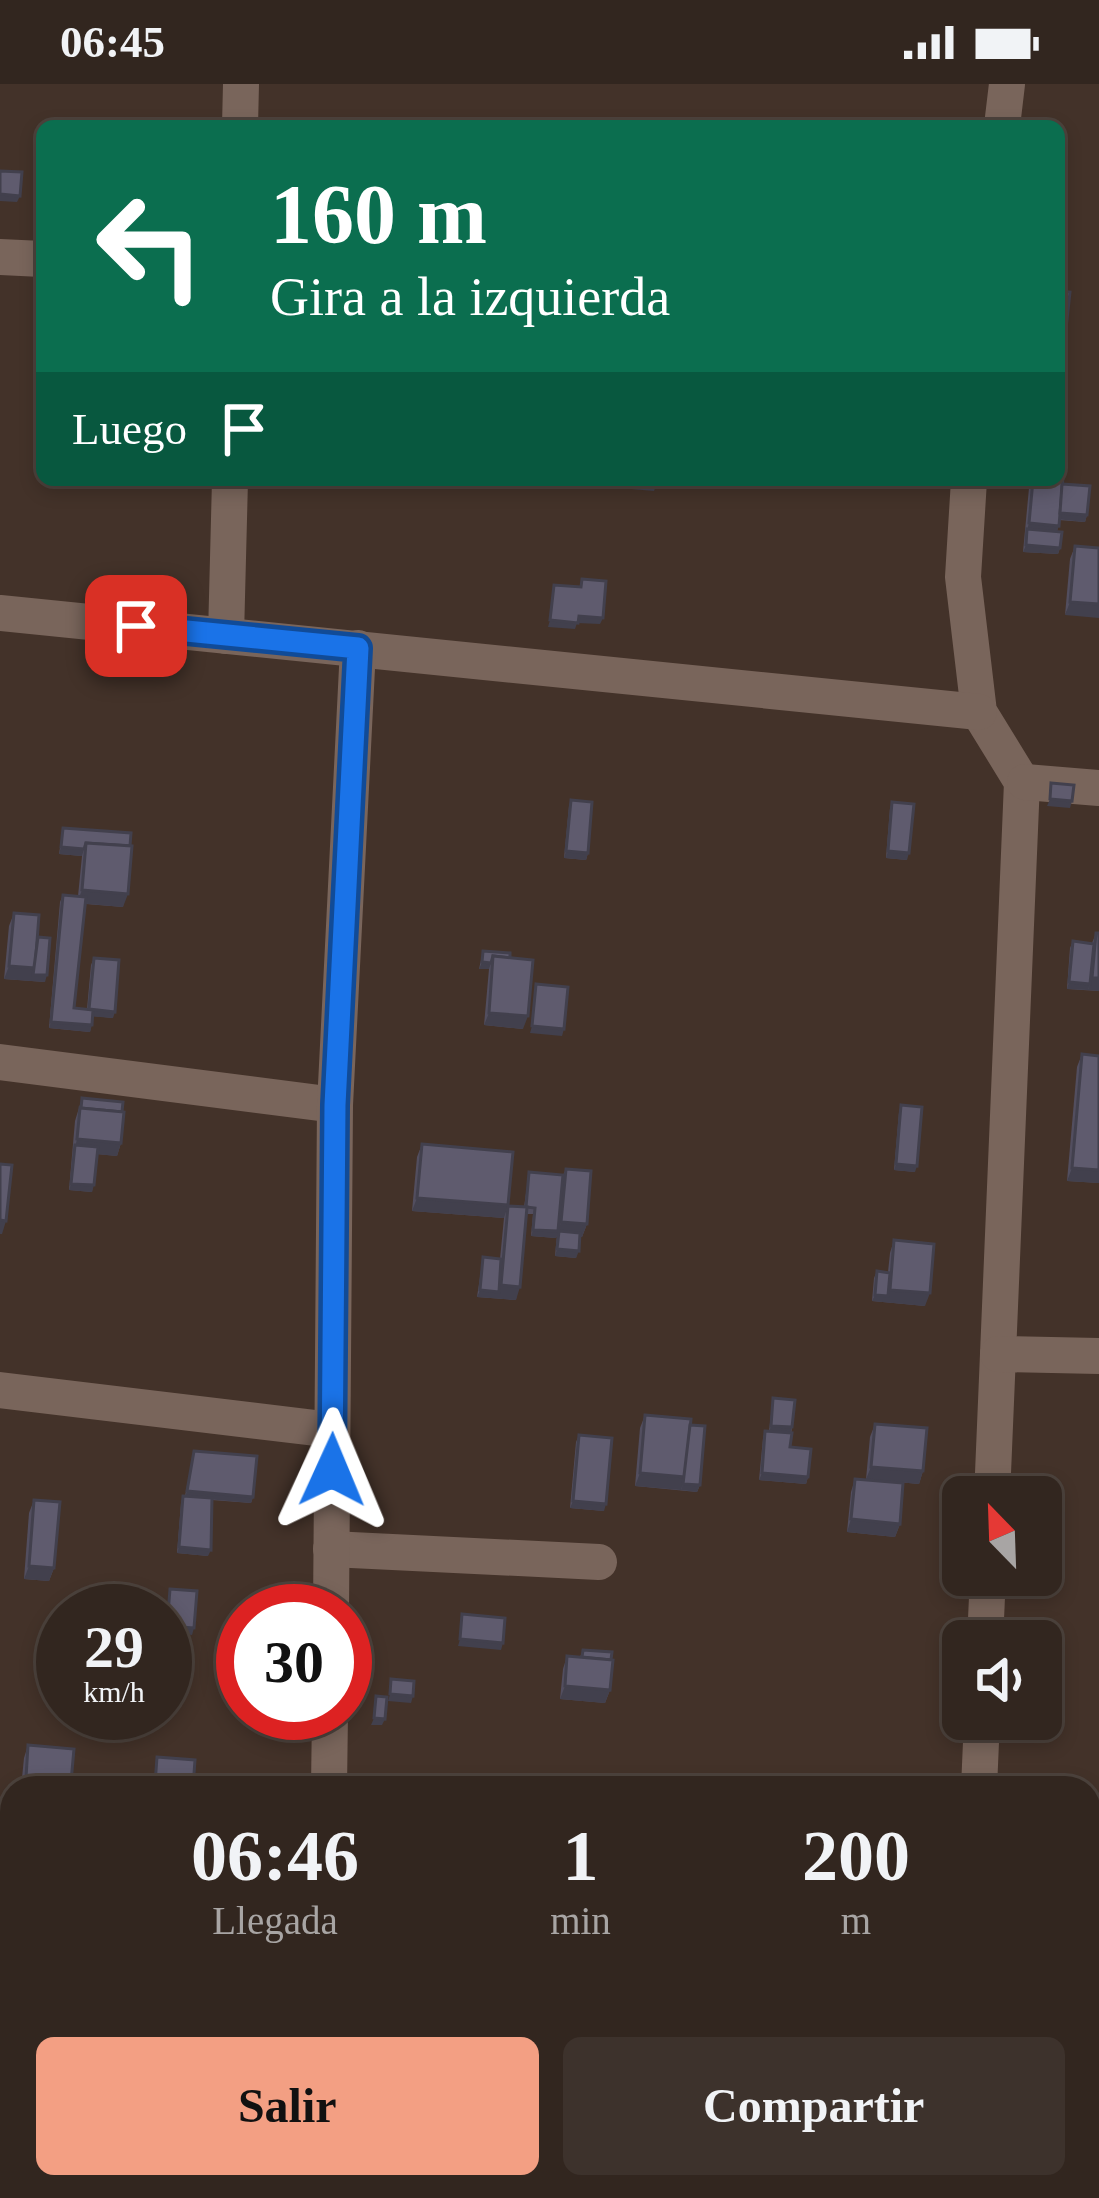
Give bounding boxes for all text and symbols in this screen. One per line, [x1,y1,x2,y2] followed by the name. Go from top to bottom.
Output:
[60,17,165,67] text: 06:45
[72,168,228,324] icon: left
[270,168,487,261] text: 160 m
[270,267,670,327] text: Gira a la izquierda
[211,396,277,462] icon: arrive
[72,404,187,454] text: Luego
[85,575,187,677] pin
[103,593,169,659] icon: arrive
[269,1407,395,1533] position arrow
[942,1476,1062,1596] north arrow
[942,1476,1062,1740] map controls
[216,1584,372,1740] speed limit sign: 30
[84,1614,144,1680] text: 29
[942,1620,1062,1740] button: sound
[83,1675,145,1708] text: km/h
[191,1816,359,1896] text: 06:46
[562,1816,598,1896] text: 1
[802,1816,910,1896] text: 200
[212,1899,338,1942] text: Llegada
[550,1899,611,1942] text: min
[841,1899,871,1942] text: m
[36,2037,539,2175] button: Salir
[563,2037,1065,2175] button: Compartir

